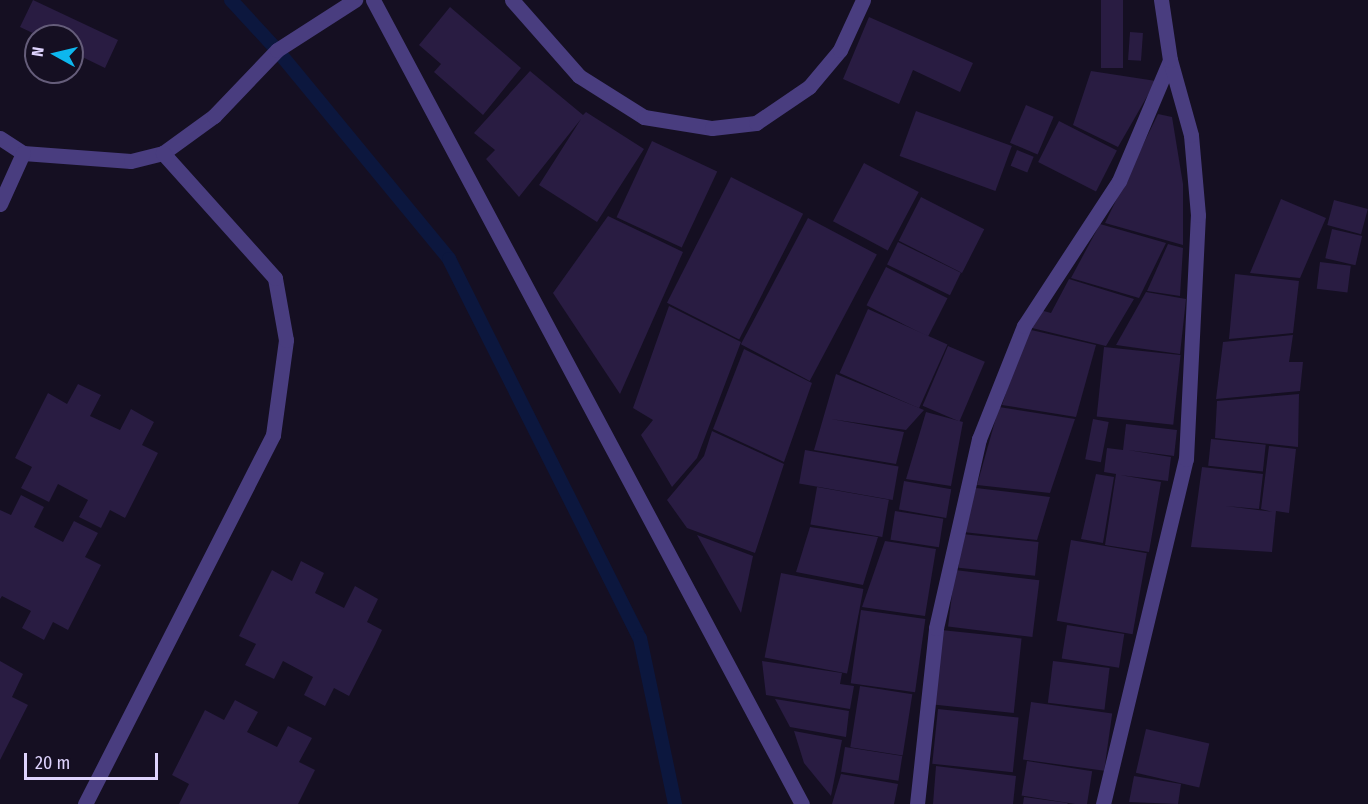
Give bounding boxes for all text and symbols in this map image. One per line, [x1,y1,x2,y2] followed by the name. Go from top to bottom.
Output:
[24,24,84,84] north arrow
[28,46,48,58] text: N
[27,741,160,779] scale bar
[35,752,70,774] text: 20 m

